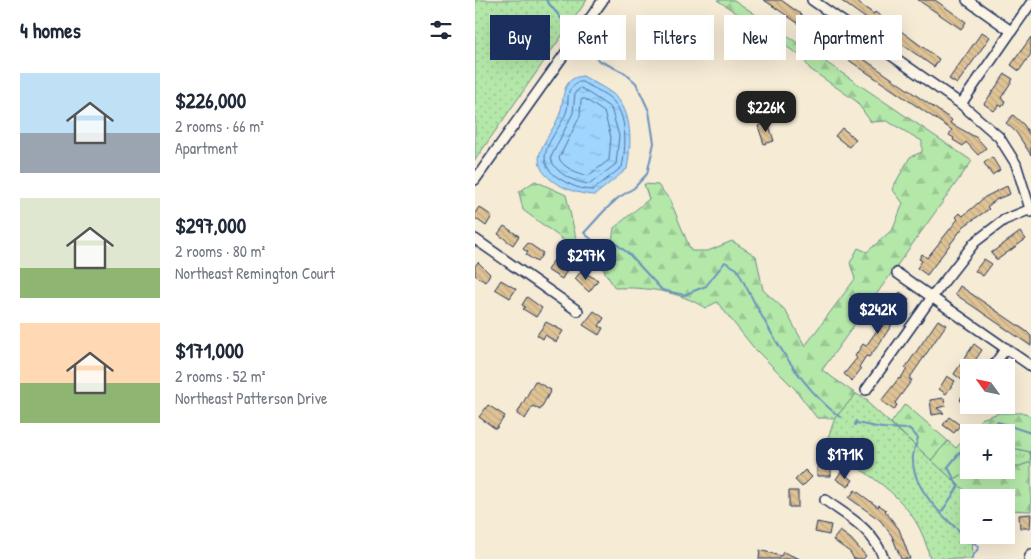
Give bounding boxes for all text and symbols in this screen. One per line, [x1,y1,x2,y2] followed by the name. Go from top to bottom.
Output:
[490,15,550,60] chip: Buy
[560,15,626,60] chip: Rent
[636,15,714,60] chip: Filters
[724,15,786,60] chip: New
[796,15,902,60] chip: Apartment
[20,16,81,45] text: 4 homes
[427,16,455,44] icon: filters
[175,86,246,115] text: $226,000
[731,90,801,133] pin: $226K
[60,93,120,153] icon: home
[747,96,785,118] text: $226K
[175,115,264,137] text: 2 rooms · 66 m²
[175,137,238,159] text: Apartment
[175,211,246,240] text: $297,000
[60,218,120,278] icon: home
[551,238,621,281] pin: $297K
[175,240,265,262] text: 2 rooms · 80 m²
[567,244,605,266] text: $297K
[175,262,335,284] text: Northeast Remington Court
[843,292,913,335] pin: $242K
[859,298,897,320] text: $242K
[175,336,244,365] text: $171,000
[60,343,120,403] icon: home
[960,359,1015,414] north arrow
[960,359,1015,544] map controls
[175,365,265,387] text: 2 rooms · 52 m²
[175,387,327,409] text: Northeast Patterson Drive
[960,424,1015,479] button: +
[810,438,880,480] pin: $171K
[827,443,863,465] text: $171K
[960,489,1015,544] button: −

